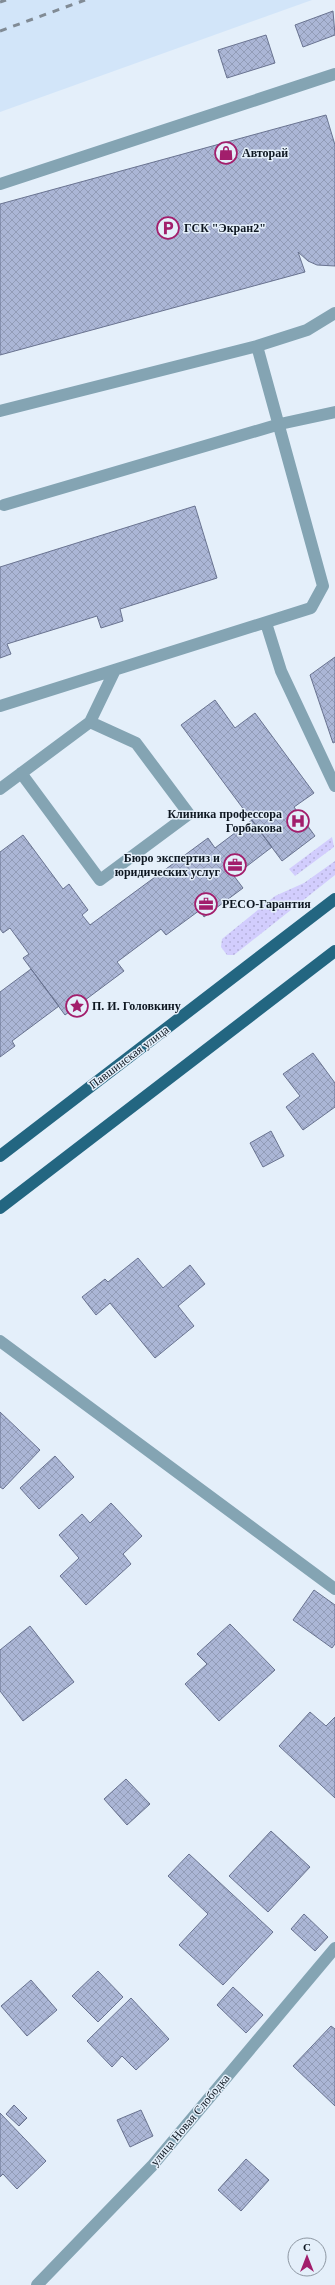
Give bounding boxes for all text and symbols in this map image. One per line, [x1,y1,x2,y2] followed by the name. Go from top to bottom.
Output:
[213,140,239,166] shop icon: Авторай
[242,146,288,160] place label: Авторай
[155,215,181,241] parking icon: ГСК "Экран2"
[184,221,266,235] place label: ГСК "Экран2"
[167,807,282,835] place label: Клиника профессора Горбакова
[285,808,311,834] hospital icon: Клиника профессора Горбакова
[115,851,221,879] place label: Бюро экспертиз и юридических услуг
[222,852,248,878] office icon: Бюро экспертиз и юридических услуг
[193,891,219,917] office icon: РЕСО-Гарантия
[222,897,311,911] place label: РЕСО-Гарантия
[64,993,90,1019] place icon: П. И. Головкину
[92,999,181,1013] place label: П. И. Головкину
[86,1022,172,1092] street label: Павшинская улица
[148,2071,233,2169] street label: улица Новая Слободка
[287,2237,327,2277] north arrow
[303,2241,311,2253] text: С

